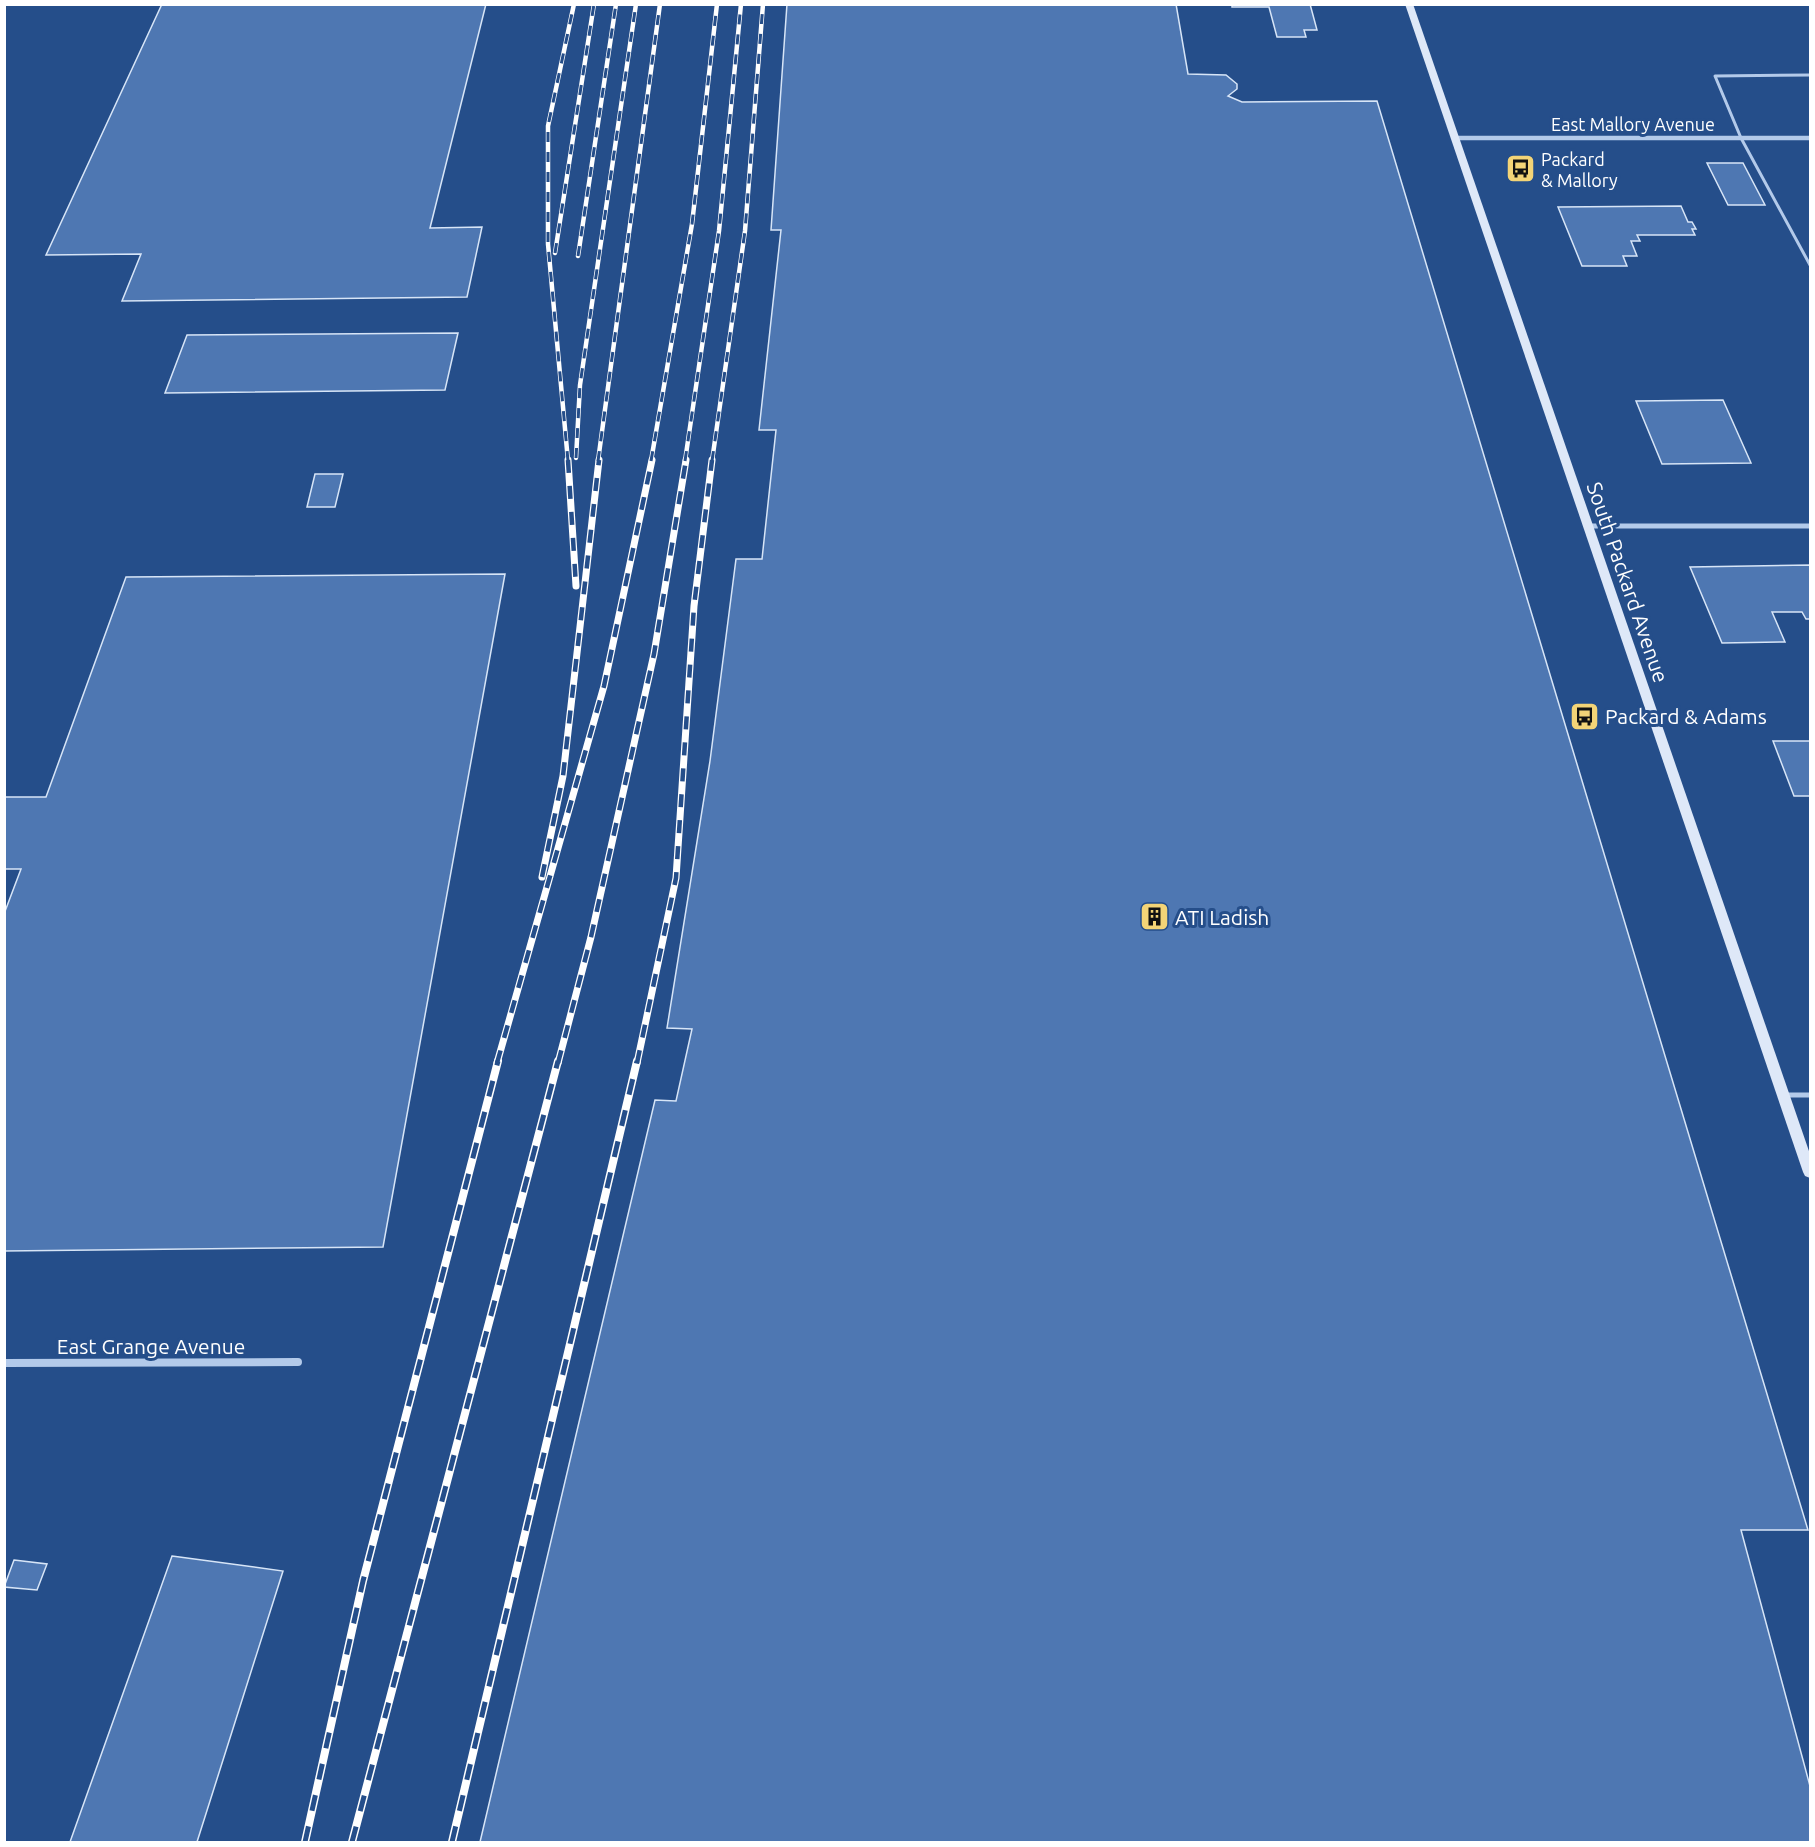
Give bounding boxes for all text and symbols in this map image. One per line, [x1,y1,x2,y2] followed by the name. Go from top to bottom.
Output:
[1551,114,1715,134] street label: East Mallory Avenue
[1541,149,1618,190] place label: Packard & Mallory
[1504,153,1536,185] bus stop icon: Packard & Mallory
[1582,479,1674,685] street label: South Packard Avenue
[1568,700,1600,732] bus stop icon: Packard & Adams
[1605,704,1767,728] place label: Packard & Adams
[1138,901,1170,933] building icon: ATI Ladish
[1175,905,1269,929] place label: ATI Ladish
[57,1334,245,1358] street label: East Grange Avenue

